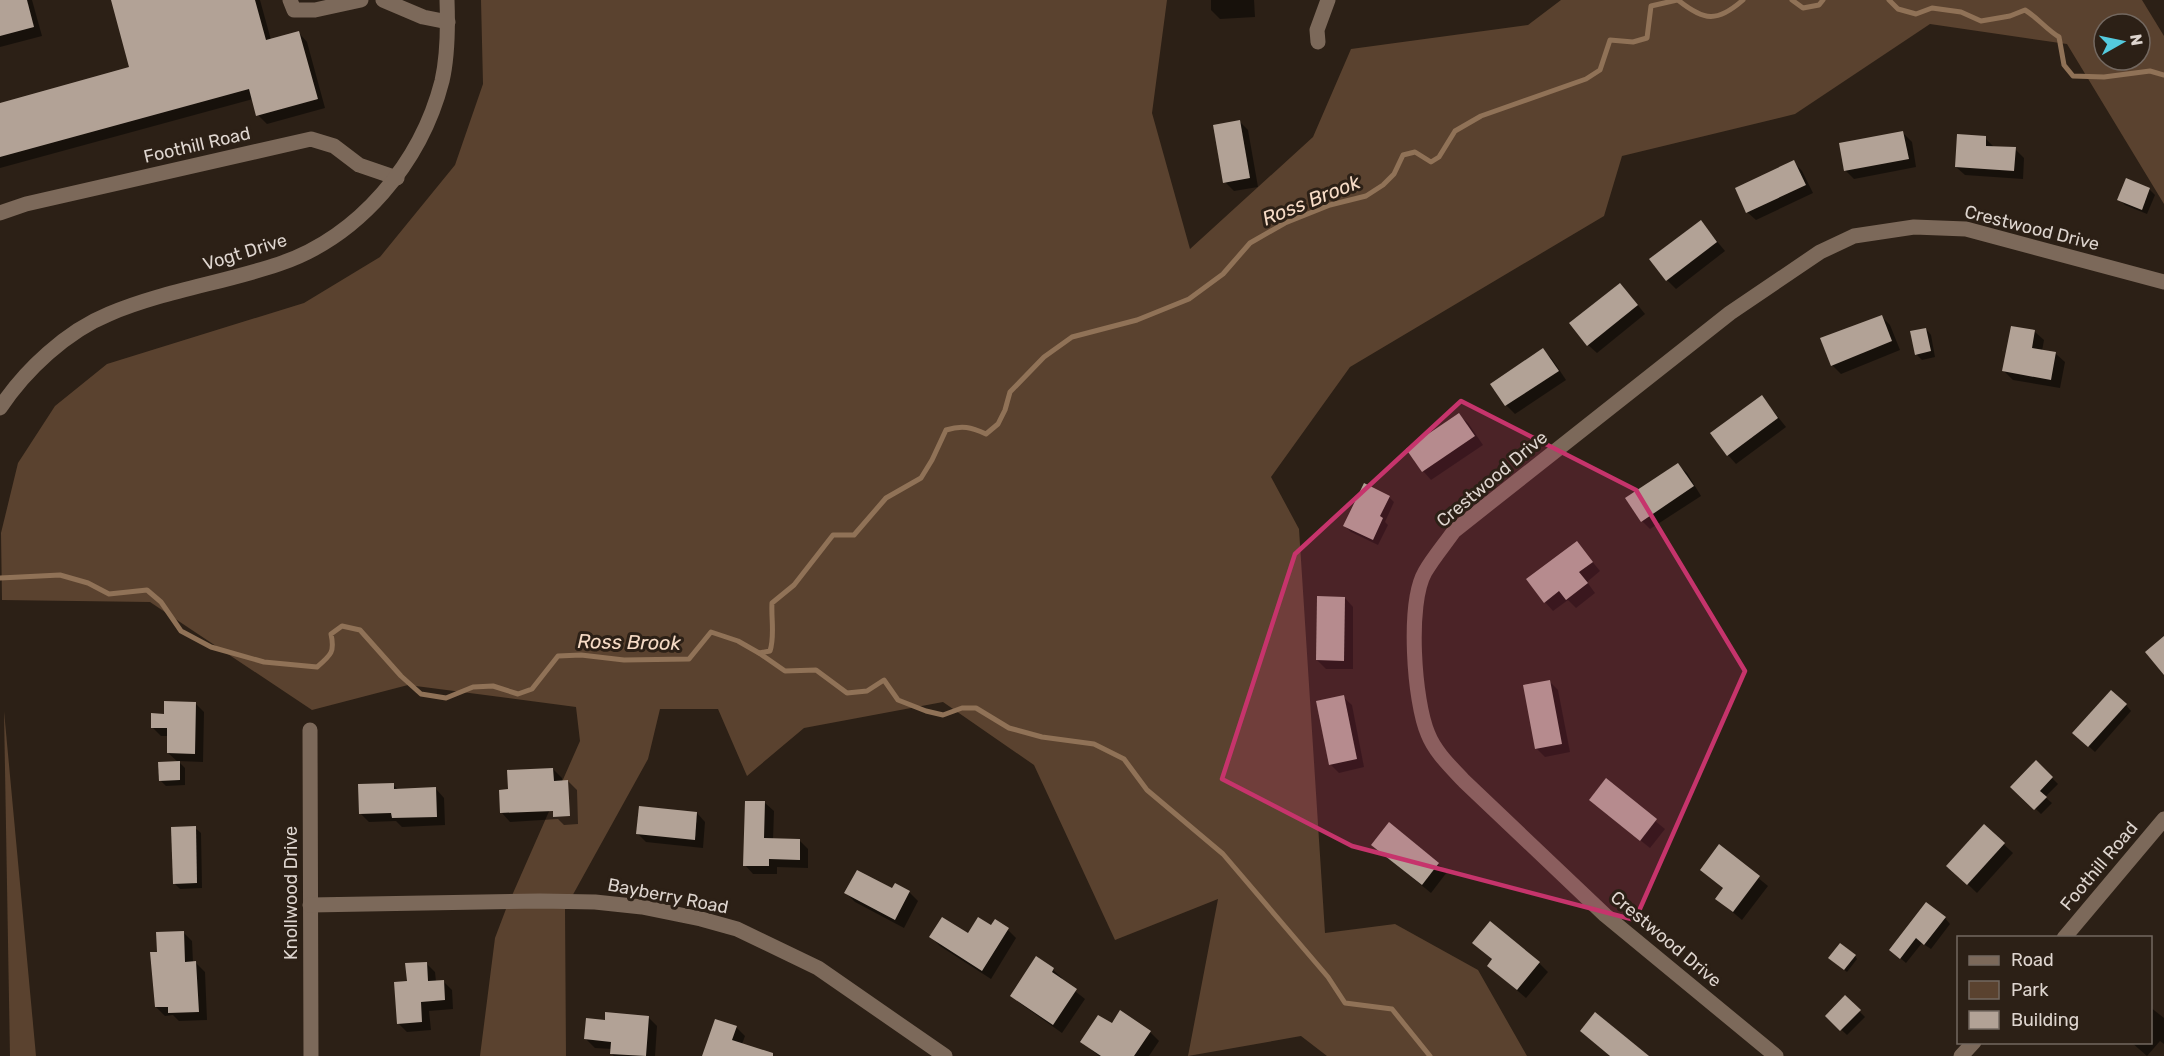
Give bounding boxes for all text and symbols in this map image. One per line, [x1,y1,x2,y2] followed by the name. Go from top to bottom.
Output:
[2092,12,2152,72] north arrow
[2126,33,2147,47] text: N
[141,122,253,168] street label: Foothill Road
[1258,169,1364,231] water label: Ross Brook
[1962,201,2102,255] street label: Crestwood Drive
[200,229,290,275] street label: Vogt Drive
[1432,426,1552,532] street label: Crestwood Drive
[577,629,682,655] water label: Ross Brook
[2056,817,2142,915] street label: Foothill Road
[280,826,302,960] street label: Knollwood Drive
[606,873,730,919] street label: Bayberry Road
[1606,886,1726,992] street label: Crestwood Drive
[1957,936,2152,1044] legend
[2011,949,2054,971] text: Road
[2011,979,2049,1001] text: Park
[2011,1009,2079,1031] text: Building

